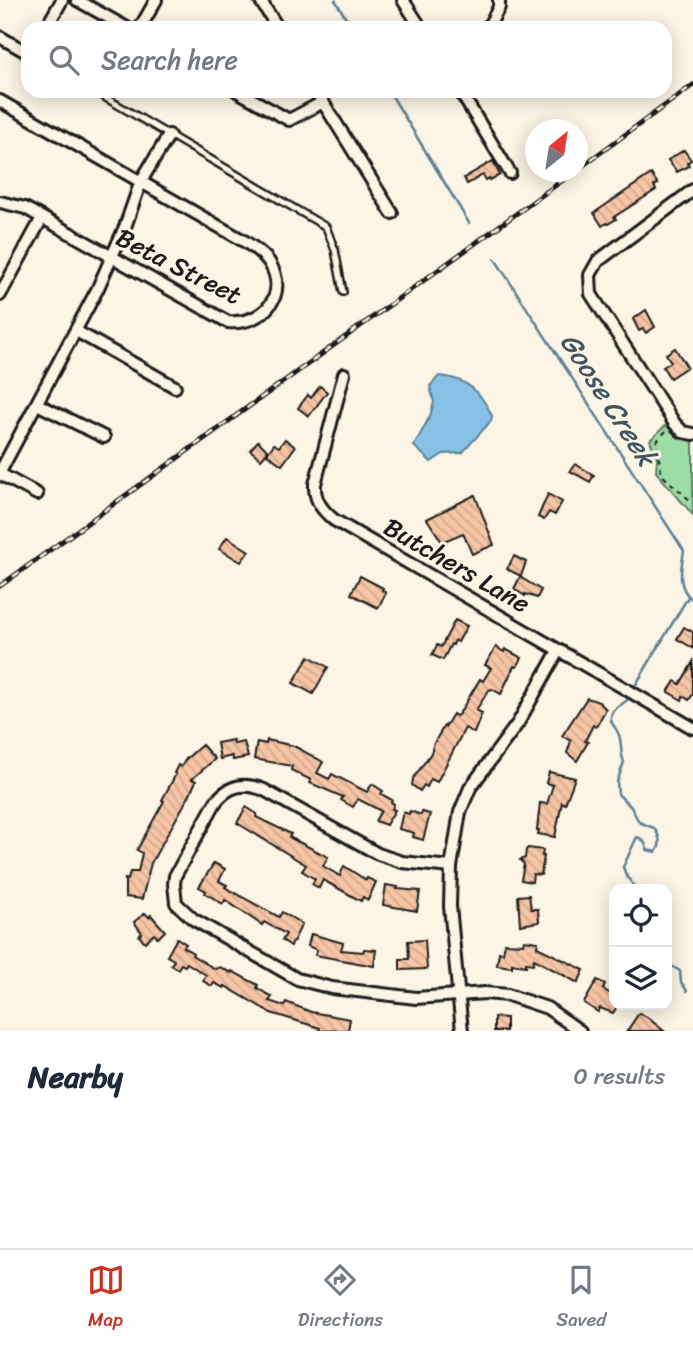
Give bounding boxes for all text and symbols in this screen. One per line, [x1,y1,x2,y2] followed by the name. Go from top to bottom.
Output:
[21,21,672,98] search box
[101,37,238,83] text: Search here
[45,41,83,79] icon: search
[525,119,588,182] north arrow
[108,215,250,317] street label: Beta Street
[547,322,672,478] water label: Goose Creek
[375,504,539,626] street label: Butchers Lane
[609,884,672,1010] map controls
[609,884,672,947] button: locate
[609,947,672,1010] button: layers
[28,1050,123,1104] text: Nearby
[573,1056,665,1097] text: 0 results
[87,1261,125,1336] tab: Map
[298,1261,383,1336] tab: Directions
[556,1261,606,1336] tab: Saved

